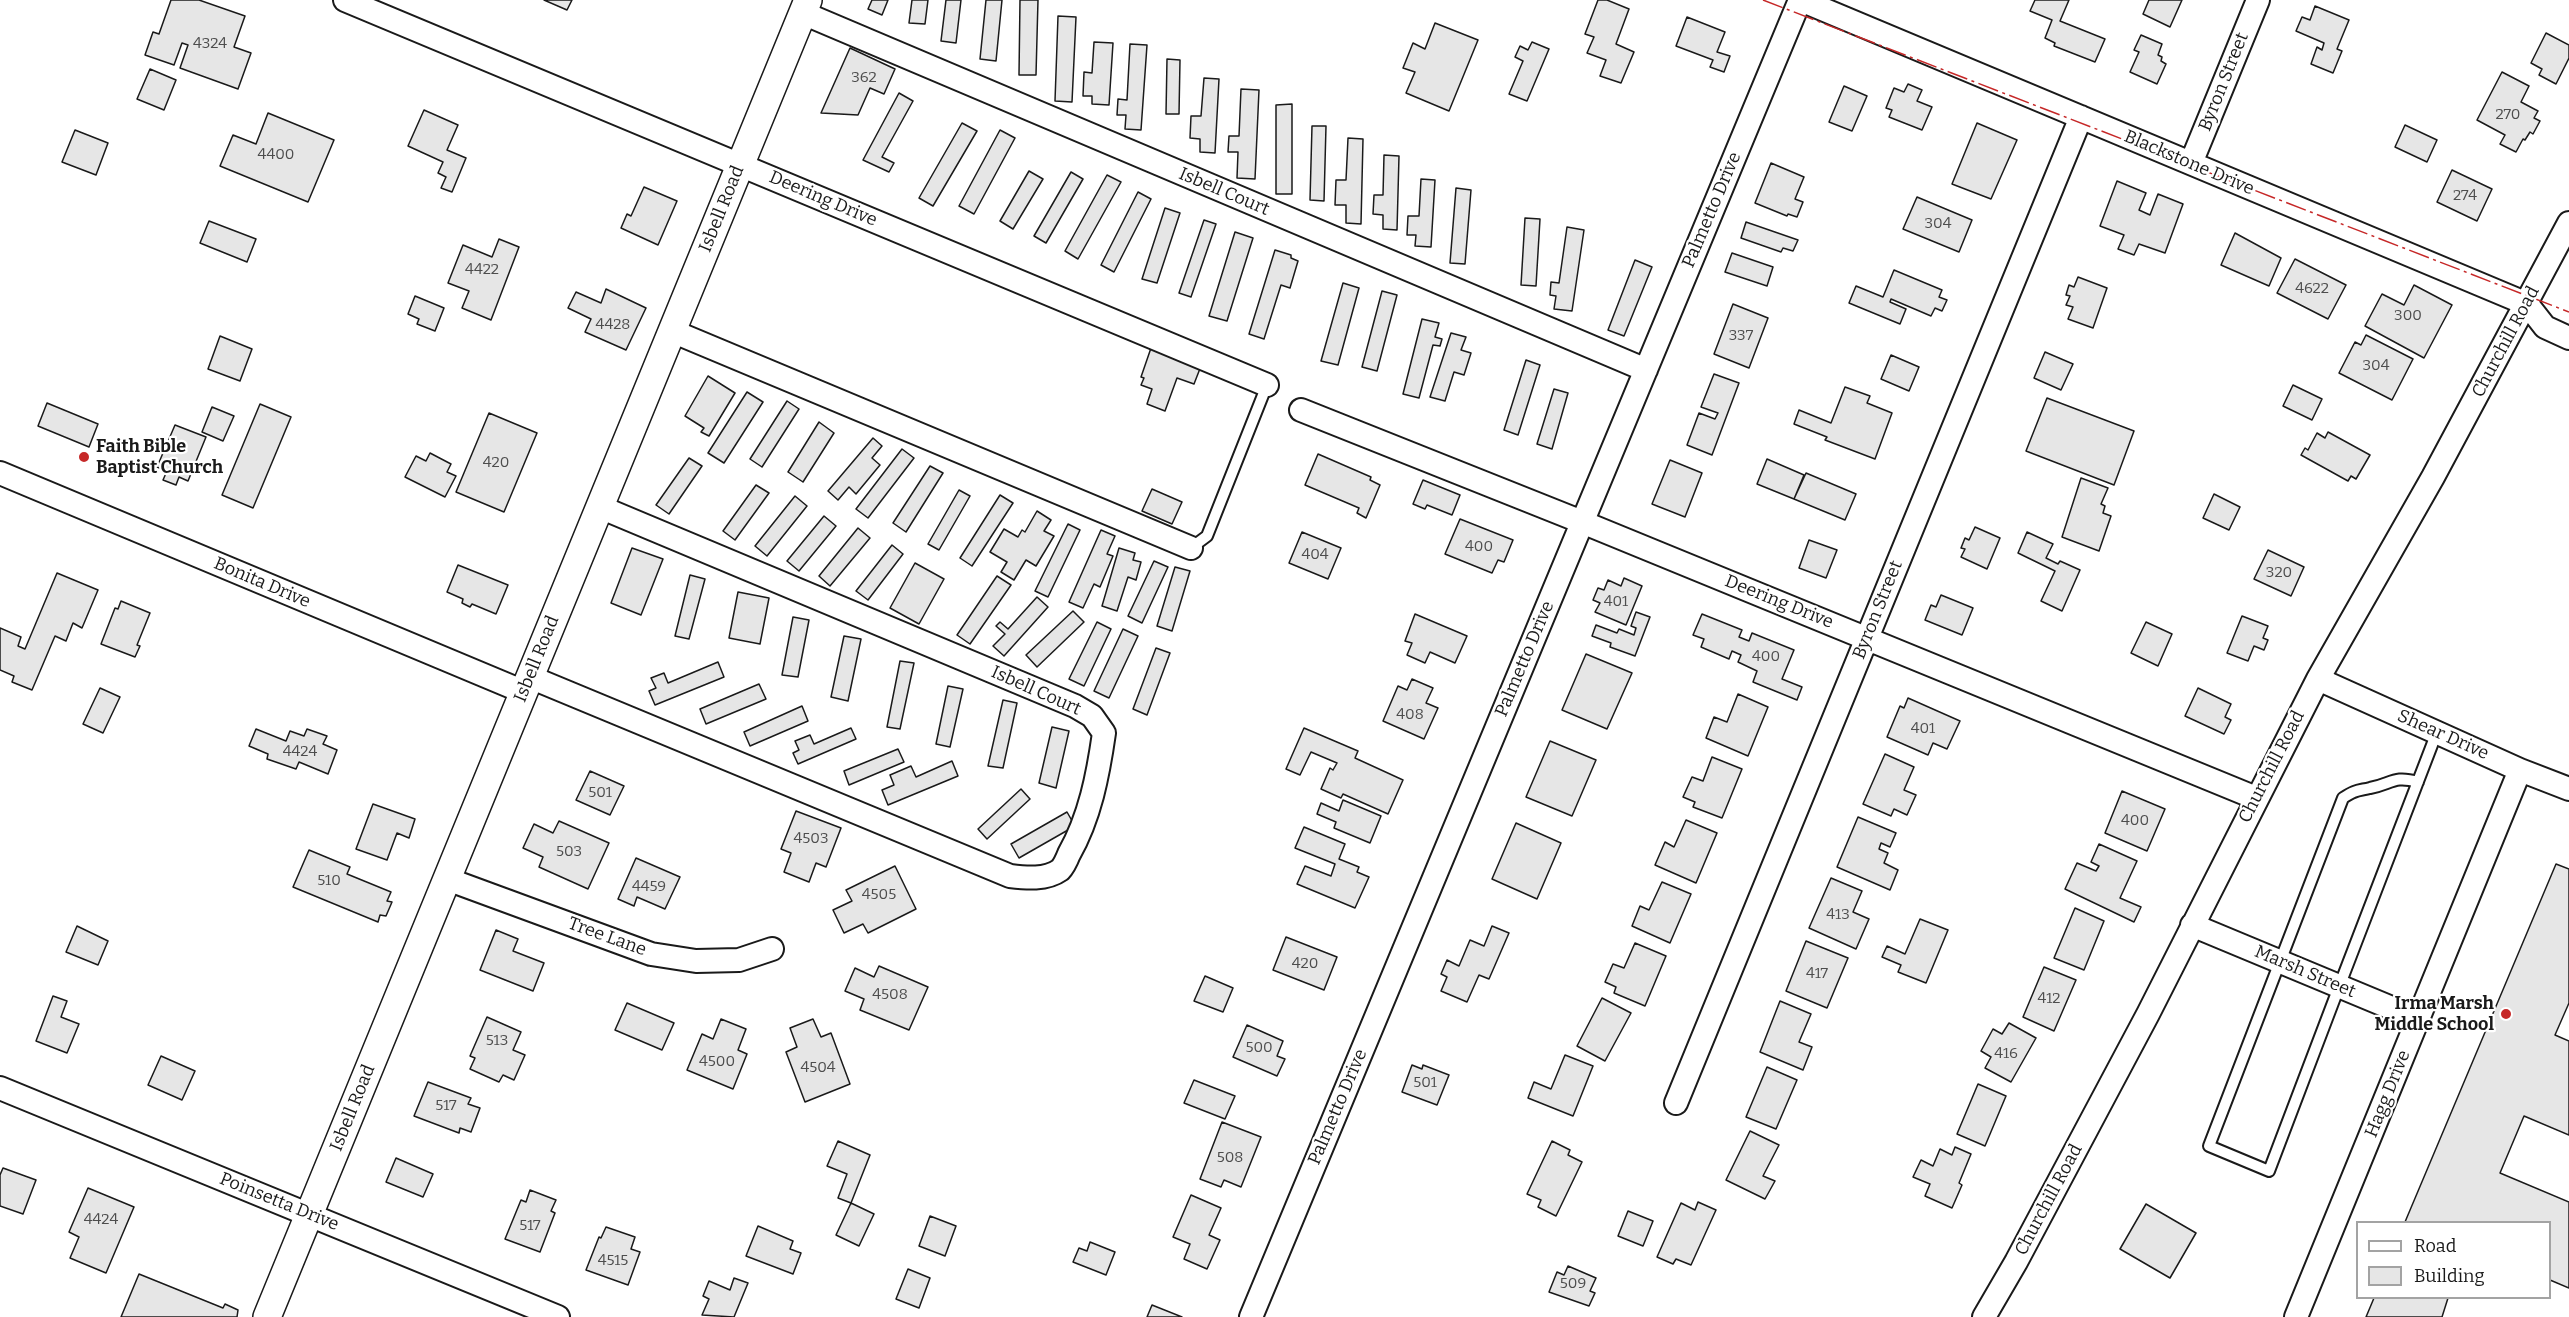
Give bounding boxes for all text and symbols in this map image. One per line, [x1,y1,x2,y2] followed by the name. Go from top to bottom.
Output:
[2194,30,2254,134] street label: Byron Street
[193,35,227,53] house number: 4324
[851,69,877,87] house number: 362
[2496,106,2520,124] house number: 270
[2121,126,2257,200] street label: Blackstone Drive
[258,146,294,164] house number: 4400
[1678,149,1746,271] street label: Palmetto Drive
[695,163,749,255] street label: Isbell Road
[1176,163,1272,221] street label: Isbell Court
[766,167,880,231] street label: Deering Drive
[2453,187,2477,205] house number: 274
[1925,215,1951,233] house number: 304
[465,261,499,279] house number: 4422
[2295,280,2329,298] house number: 4622
[2468,283,2544,401] street label: Churchill Road
[2394,307,2422,325] house number: 300
[596,316,630,334] house number: 4428
[1729,327,1753,345] house number: 337
[2363,357,2389,375] house number: 304
[96,436,223,478] place label: Faith Bible Baptist Church
[77,450,91,464] marker: Faith Bible Baptist Church
[483,454,509,472] house number: 420
[1465,538,1493,556] house number: 400
[1301,546,1329,564] house number: 404
[211,553,313,613] street label: Bonita Drive
[1848,558,1908,662] street label: Byron Street
[2266,564,2292,582] house number: 320
[1722,570,1836,634] street label: Deering Drive
[1604,593,1628,611] house number: 401
[1491,598,1559,720] street label: Palmetto Drive
[510,613,564,705] street label: Isbell Road
[1752,648,1780,666] house number: 400
[988,662,1084,720] street label: Isbell Court
[2394,705,2492,765] street label: Shear Drive
[1396,706,1424,724] house number: 408
[2235,707,2309,827] street label: Churchill Road
[1911,720,1935,738] house number: 401
[283,743,317,761] house number: 4424
[588,784,612,802] house number: 501
[2121,812,2149,830] house number: 400
[794,830,828,848] house number: 4503
[556,843,582,861] house number: 503
[317,872,341,890] house number: 510
[632,878,666,896] house number: 4459
[862,886,896,904] house number: 4505
[1826,906,1850,924] house number: 413
[565,913,649,961] street label: Tree Lane
[2251,941,2359,1003] street label: Marsh Street
[1292,955,1318,973] house number: 420
[1806,965,1828,983] house number: 417
[872,986,908,1004] house number: 4508
[2037,990,2061,1008] house number: 412
[2375,993,2494,1036] place label: Irma Marsh Middle School
[2499,1007,2513,1021] marker: Irma Marsh Middle School
[486,1032,508,1050] house number: 513
[1245,1039,1273,1057] house number: 500
[1994,1045,2018,1063] house number: 416
[1304,1046,1372,1168] street label: Palmetto Drive
[2361,1047,2415,1141] street label: Hagg Drive
[699,1053,735,1071] house number: 4500
[800,1059,836,1077] house number: 4504
[326,1062,380,1154] street label: Isbell Road
[1413,1074,1437,1092] house number: 501
[435,1097,457,1115] house number: 517
[2011,1141,2087,1259] street label: Churchill Road
[1217,1149,1243,1167] house number: 508
[216,1168,342,1236] street label: Poinsetta Drive
[84,1211,118,1229] house number: 4424
[519,1217,541,1235] house number: 517
[2356,1221,2551,1299] legend
[2414,1235,2456,1257] text: Road
[598,1252,628,1270] house number: 4515
[2414,1265,2485,1287] text: Building
[1560,1275,1586,1293] house number: 509

